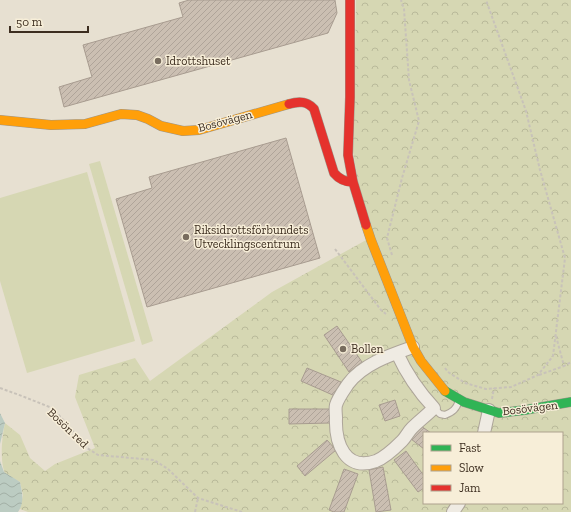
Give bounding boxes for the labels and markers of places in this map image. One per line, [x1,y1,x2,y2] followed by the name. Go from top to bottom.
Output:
[166,54,231,68] place label: Idrottshuset
[153,56,163,66] marker: Idrottshuset
[194,223,308,251] place label: Riksidrottsförbundets Utvecklingscentrum
[181,232,191,242] marker: Riksidrottsförbundets Utvecklingscentrum
[351,342,383,356] place label: Bollen
[338,344,348,354] marker: Bollen

